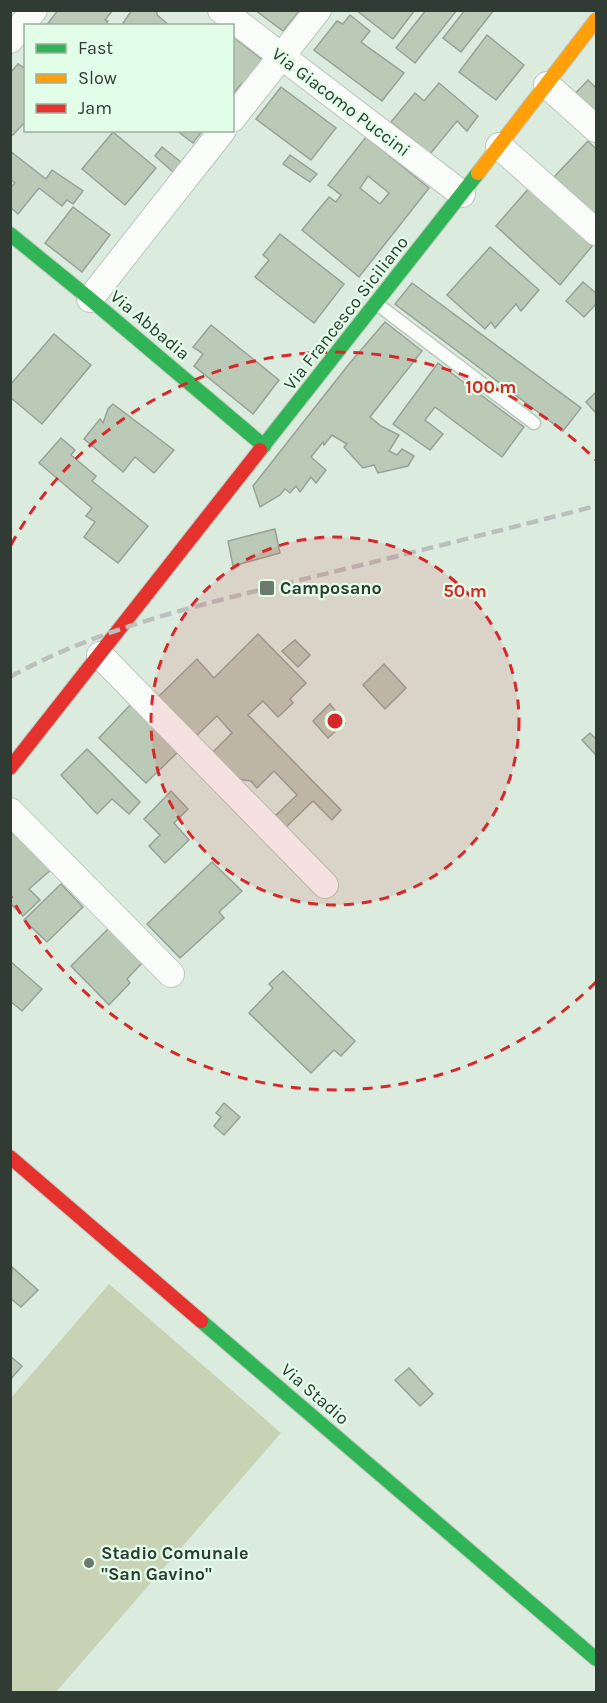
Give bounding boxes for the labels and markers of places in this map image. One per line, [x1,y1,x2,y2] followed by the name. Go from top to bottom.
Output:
[280,577,382,599] place label: Camposano
[258,579,276,597] marker: Camposano
[325,711,345,731] centre of rings
[101,1542,249,1585] place label: Stadio Comunale "San Gavino"
[82,1556,96,1570] marker: Stadio Comunale "San Gavino"

